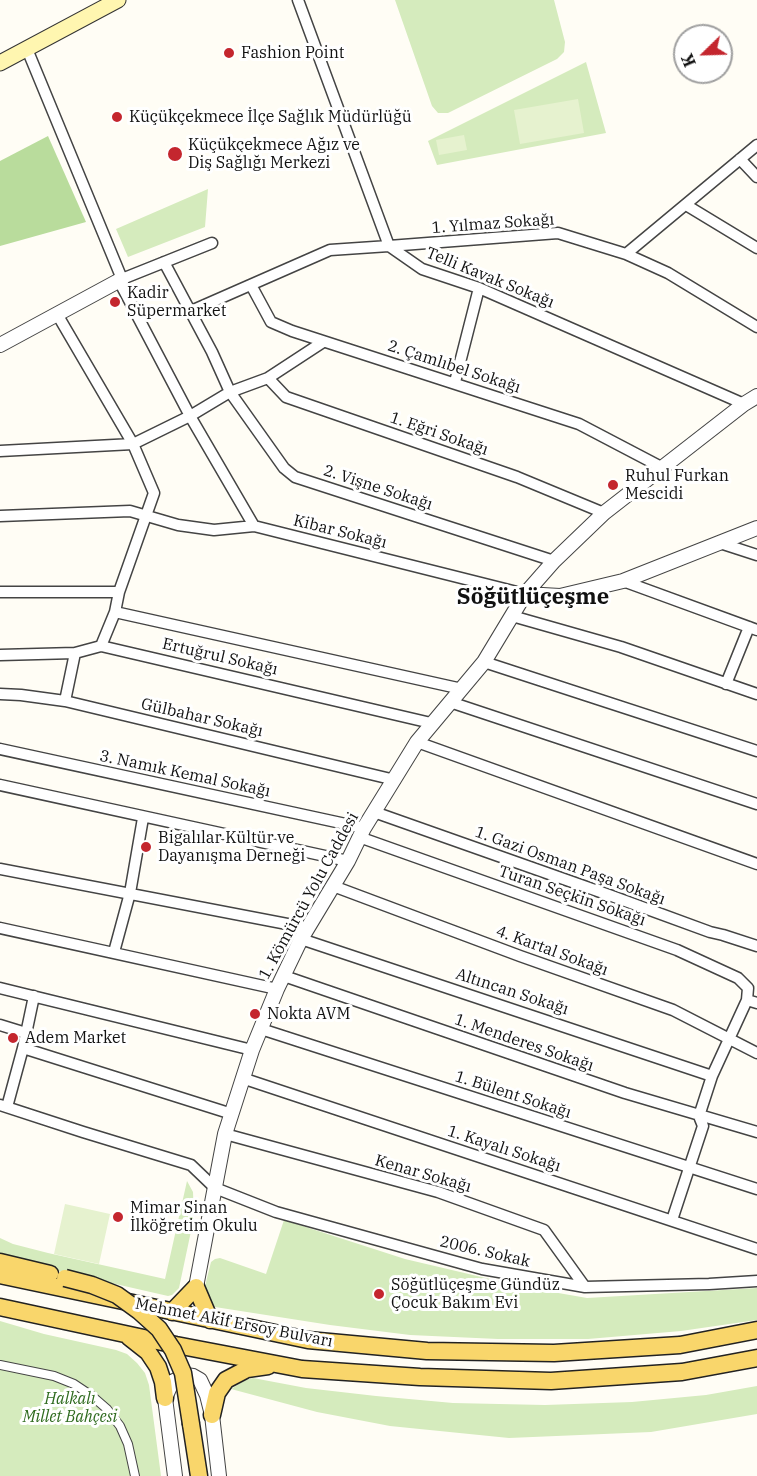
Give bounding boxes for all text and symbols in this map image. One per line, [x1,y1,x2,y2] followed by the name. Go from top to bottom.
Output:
[673,24,733,84] north arrow
[241,43,345,63] place label: Fashion Point
[222,46,236,60] marker: Fashion Point
[677,51,700,70] text: K
[129,107,412,127] place label: Küçükçekmece İlçe Sağlık Müdürlüğü
[110,110,124,124] marker: Küçükçekmece İlçe Sağlık Müdürlüğü
[188,135,360,173] place label: Küçükçekmece Ağız ve Diş Sağlığı Merkezi
[166,145,184,163] marker: Küçükçekmece Ağız ve Diş Sağlığı Merkezi
[431,210,555,238] street label: 1. Yılmaz Sokağı
[423,244,557,312] street label: Telli Kavak Sokağı
[127,283,226,321] place label: Kadir Süpermarket
[108,295,122,309] marker: Kadir Süpermarket
[385,336,523,398] street label: 2. Çamlıbel Sokağı
[387,408,491,460] street label: 1. Eğri Sokağı
[321,461,435,515] street label: 2. Vişne Sokağı
[625,466,729,504] place label: Ruhul Furkan Mescidi
[606,478,620,492] marker: Ruhul Furkan Mescidi
[291,511,389,553] street label: Kibar Sokağı
[457,585,609,611] district label: Söğütlüçeşme
[160,634,280,680] street label: Ertuğrul Sokağı
[139,695,265,741] street label: Gülbahar Sokağı
[98,746,272,802] street label: 3. Namık Kemal Sokağı
[255,809,363,983] street label: 1. Kömürcü Yolu Caddesi
[472,823,668,909] street label: 1. Gazi Osman Paşa Sokağı
[158,828,305,866] place label: Bigalılar Kültür ve Dayanışma Derneği
[139,840,153,854] marker: Bigalılar Kültür ve Dayanışma Derneği
[496,862,648,930] street label: Turan Seçkin Sokağı
[493,922,611,980] street label: 4. Kartal Sokağı
[453,965,571,1019] street label: Altıncan Sokağı
[267,1004,350,1024] place label: Nokta AVM
[248,1007,262,1021] marker: Nokta AVM
[452,1010,596,1076] street label: 1. Menderes Sokağı
[25,1028,126,1048] place label: Adem Market
[6,1031,20,1045] marker: Adem Market
[452,1067,574,1123] street label: 1. Bülent Sokağı
[445,1122,563,1176] street label: 1. Kayalı Sokağı
[373,1151,473,1197] street label: Kenar Sokağı
[130,1198,258,1236] place label: Mimar Sinan İlköğretim Okulu
[111,1210,125,1224] marker: Mimar Sinan İlköğretim Okulu
[438,1232,532,1272] street label: 2006. Sokak
[391,1275,560,1313] place label: Söğütlüçeşme Gündüz Çocuk Bakım Evi
[372,1287,386,1301] marker: Söğütlüçeşme Gündüz Çocuk Bakım Evi
[134,1294,334,1352] street label: Mehmet Akif Ersoy Bulvarı
[23,1389,117,1427] park label: Halkalı Millet Bahçesi

